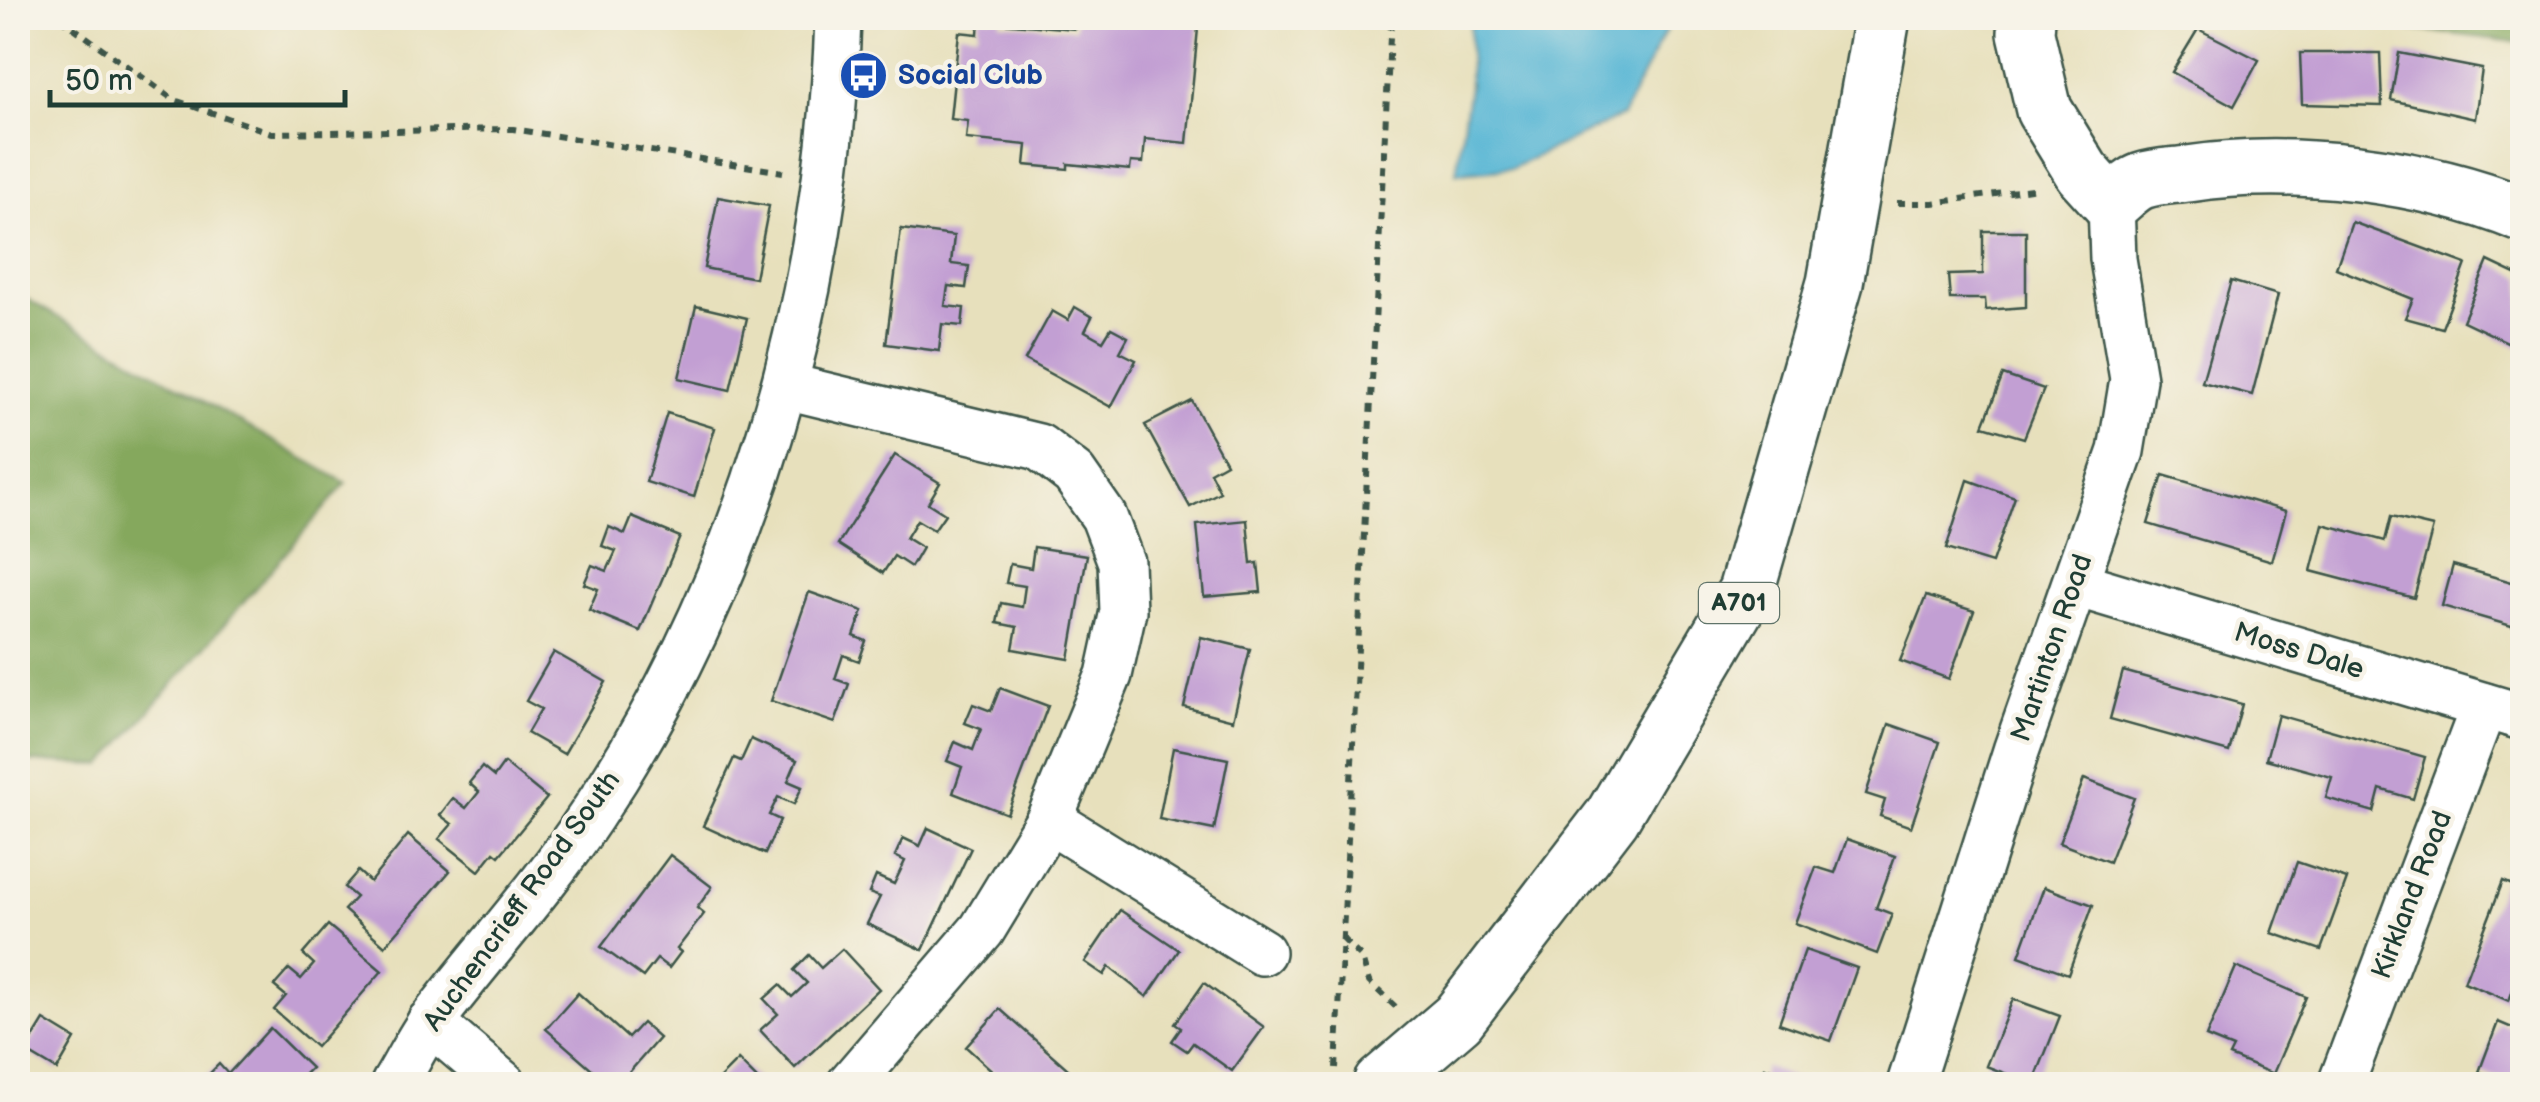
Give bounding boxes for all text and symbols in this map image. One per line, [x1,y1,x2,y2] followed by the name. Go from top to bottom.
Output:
[50,45,345,107] scale bar
[837,49,889,101] bus stop icon: Social Club
[898,59,1043,92] place label: Social Club
[65,63,133,99] text: 50 m
[2004,550,2100,746] street label: Martinton Road
[1699,583,1779,623] road number: A701
[2230,616,2368,686] street label: Moss Dale
[417,765,627,1037] street label: Auchencrieff Road South
[2365,806,2459,984] street label: Kirkland Road

